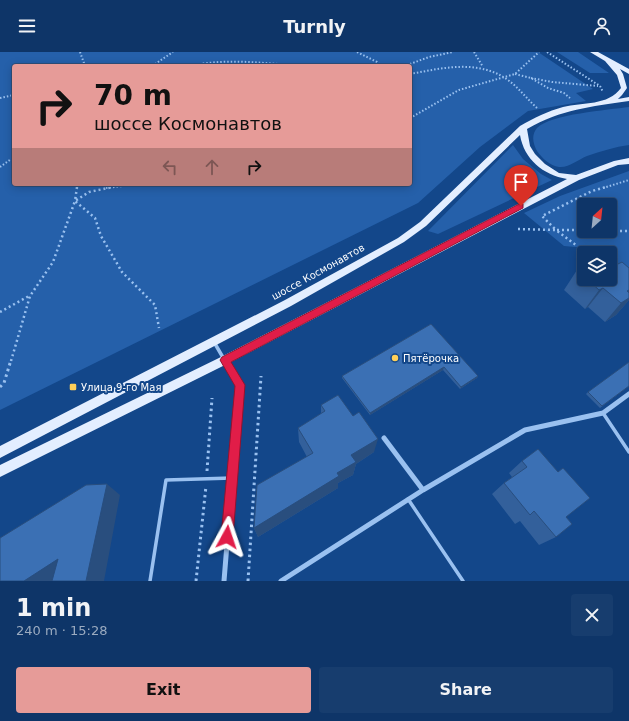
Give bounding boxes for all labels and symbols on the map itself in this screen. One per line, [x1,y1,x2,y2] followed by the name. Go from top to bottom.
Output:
[504,165,538,206] pin
[577,198,617,238] north arrow
[270,242,366,302] street label: шоссе Космонавтов
[390,353,400,363] marker: Пятёрочка
[403,353,459,364] place label: Пятёрочка
[68,382,78,392] marker: Улица 9-го Мая
[81,382,161,393] place label: Улица 9-го Мая
[206,516,248,558] position arrow

